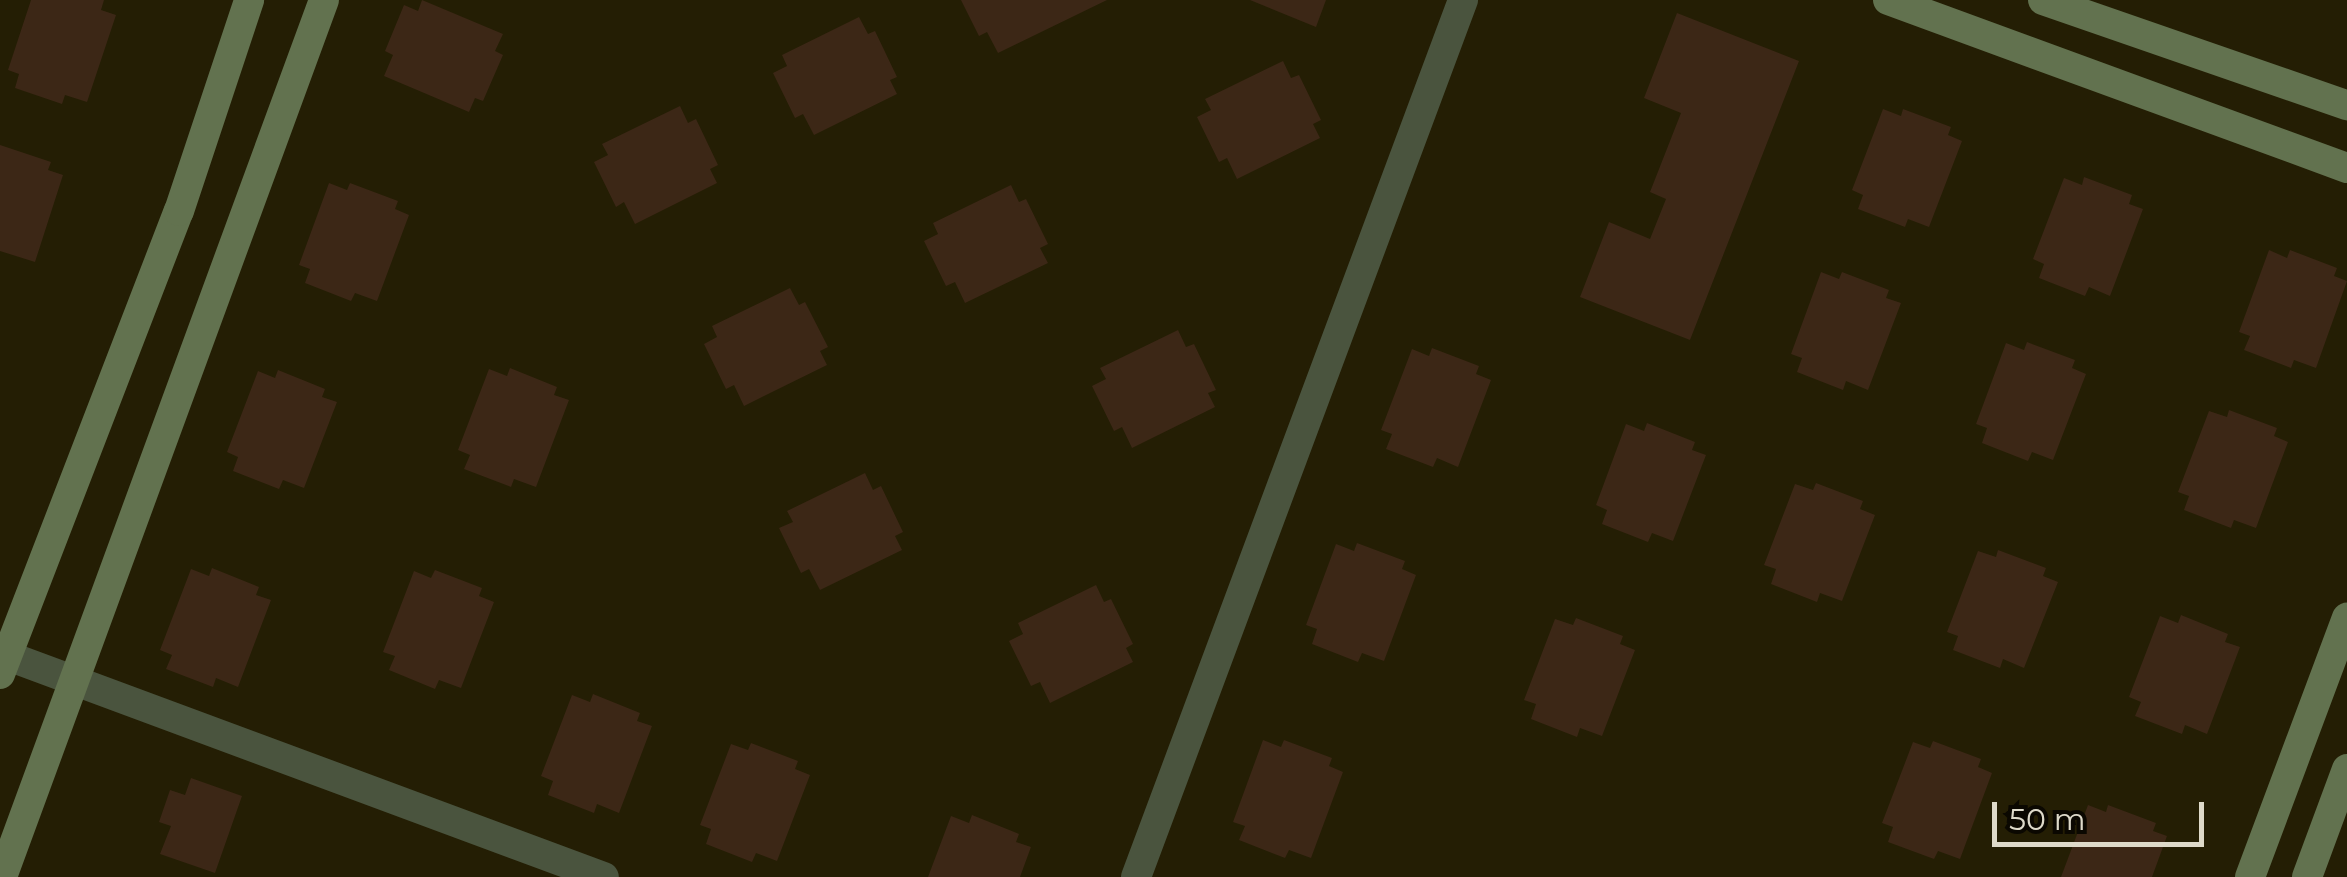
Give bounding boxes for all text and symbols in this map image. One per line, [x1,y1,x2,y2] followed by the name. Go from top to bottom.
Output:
[1997,782,2210,844] scale bar
[2009,801,2086,838] text: 50 m

